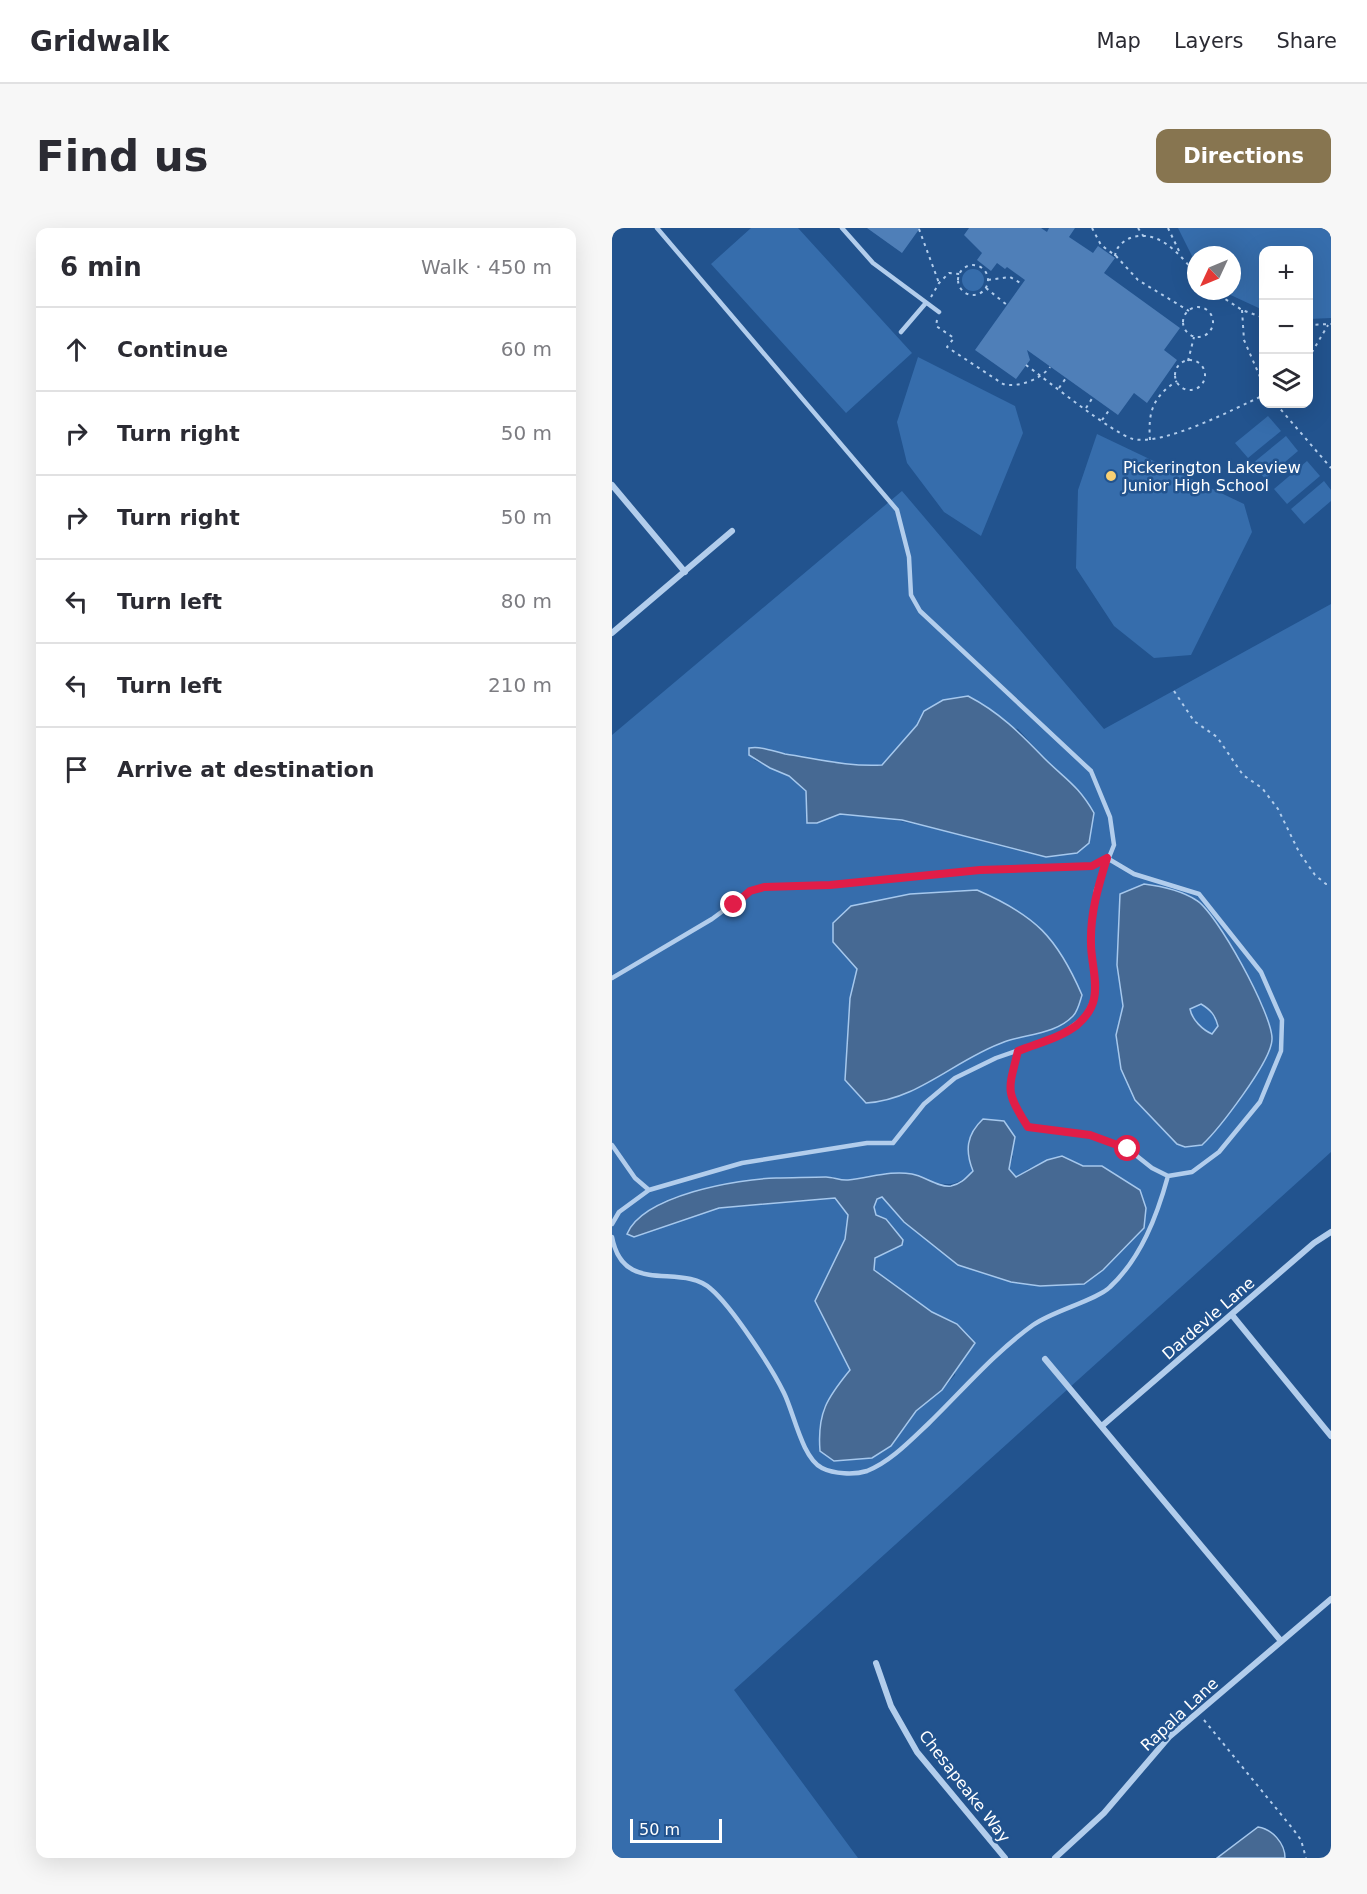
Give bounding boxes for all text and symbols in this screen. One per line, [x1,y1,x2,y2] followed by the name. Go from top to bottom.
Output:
[30,25,169,58] text: Gridwalk
[1097,29,1141,53] text: Map
[1174,29,1243,53] text: Layers
[1276,29,1337,53] text: Share
[1156,129,1331,183] button: Directions
[36,132,209,181] text: Find us
[1187,246,1241,300] north arrow
[1259,246,1313,408] map controls
[1259,246,1313,300] button: +
[60,252,142,282] text: 6 min
[421,255,552,279] text: Walk · 450 m
[1259,300,1313,354] button: −
[60,333,93,366] icon: ahead
[117,337,228,362] text: Continue
[501,337,552,361] text: 60 m
[1259,354,1313,408] button: layers
[60,417,93,450] icon: right
[117,421,240,446] text: Turn right
[501,421,552,445] text: 50 m
[1122,458,1301,495] place label: Pickerington Lakeview Junior High School
[1104,469,1118,483] marker: Pickerington Lakeview Junior High School
[60,501,93,534] icon: right
[117,505,240,530] text: Turn right
[501,505,552,529] text: 50 m
[60,585,93,618] icon: left
[117,589,222,614] text: Turn left
[501,589,552,613] text: 80 m
[60,669,93,702] icon: left
[117,673,222,698] text: Turn left
[488,673,552,697] text: 210 m
[60,753,93,786] icon: arrive
[117,757,374,782] text: Arrive at destination
[720,891,746,917] route end
[1114,1135,1140,1161] route start
[1158,1273,1258,1364] street label: Dardevle Lane
[1137,1674,1222,1755] street label: Rapala Lane
[915,1727,1014,1846] street label: Chesapeake Way
[630,1816,722,1844] scale bar
[639,1820,680,1839] text: 50 m

